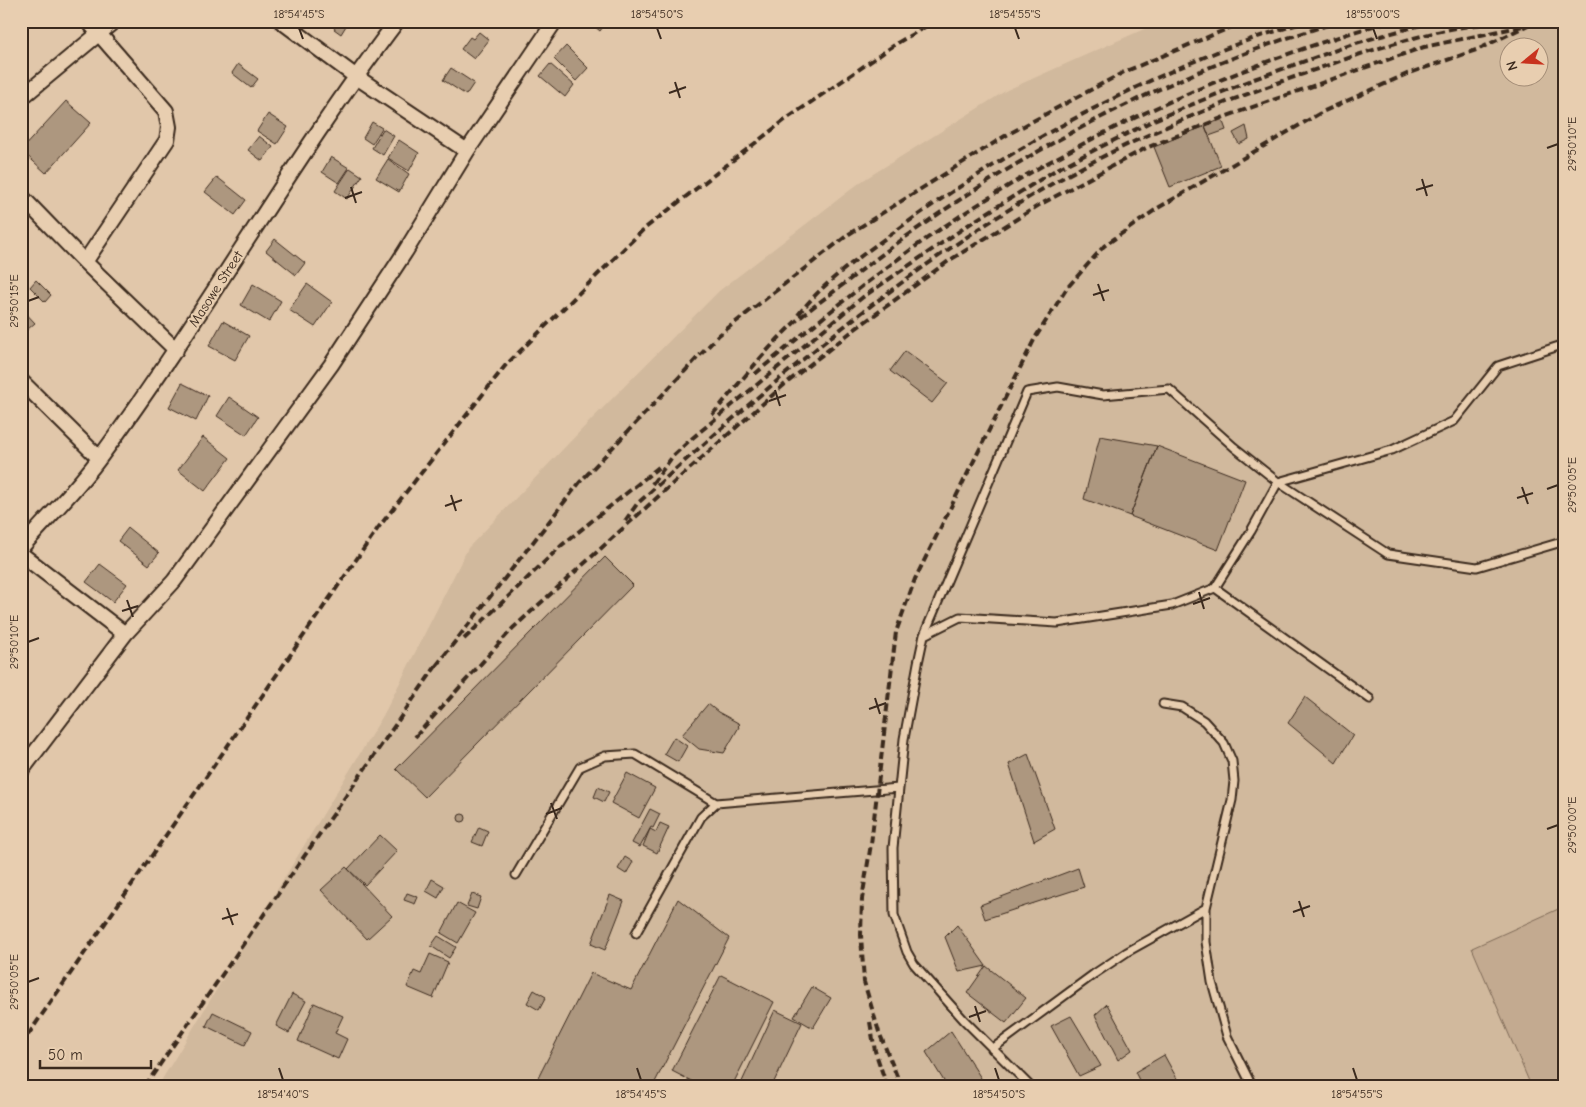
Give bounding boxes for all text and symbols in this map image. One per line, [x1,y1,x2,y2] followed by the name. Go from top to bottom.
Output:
[274,7,325,21] text: 18°54'45"S
[631,7,684,21] text: 18°54'50"S
[989,7,1041,21] text: 18°54'55"S
[1346,7,1400,21] text: 18°55'00"S
[1498,38,1548,88] north arrow
[1503,59,1522,73] text: N
[1565,117,1579,171] text: 29°50'10"E
[185,247,247,330] street label: Masowe Street
[7,274,21,328] text: 29°50'15"E
[1565,457,1579,513] text: 29°50'05"E
[7,615,21,669] text: 29°50'10"E
[1565,797,1579,853] text: 29°50'00"E
[7,954,21,1010] text: 29°50'05"E
[40,1037,151,1069] scale bar
[48,1046,83,1064] text: 50 m
[257,1087,309,1101] text: 18°54'40"S
[616,1087,667,1101] text: 18°54'45"S
[973,1087,1026,1101] text: 18°54'50"S
[1331,1087,1383,1101] text: 18°54'55"S

